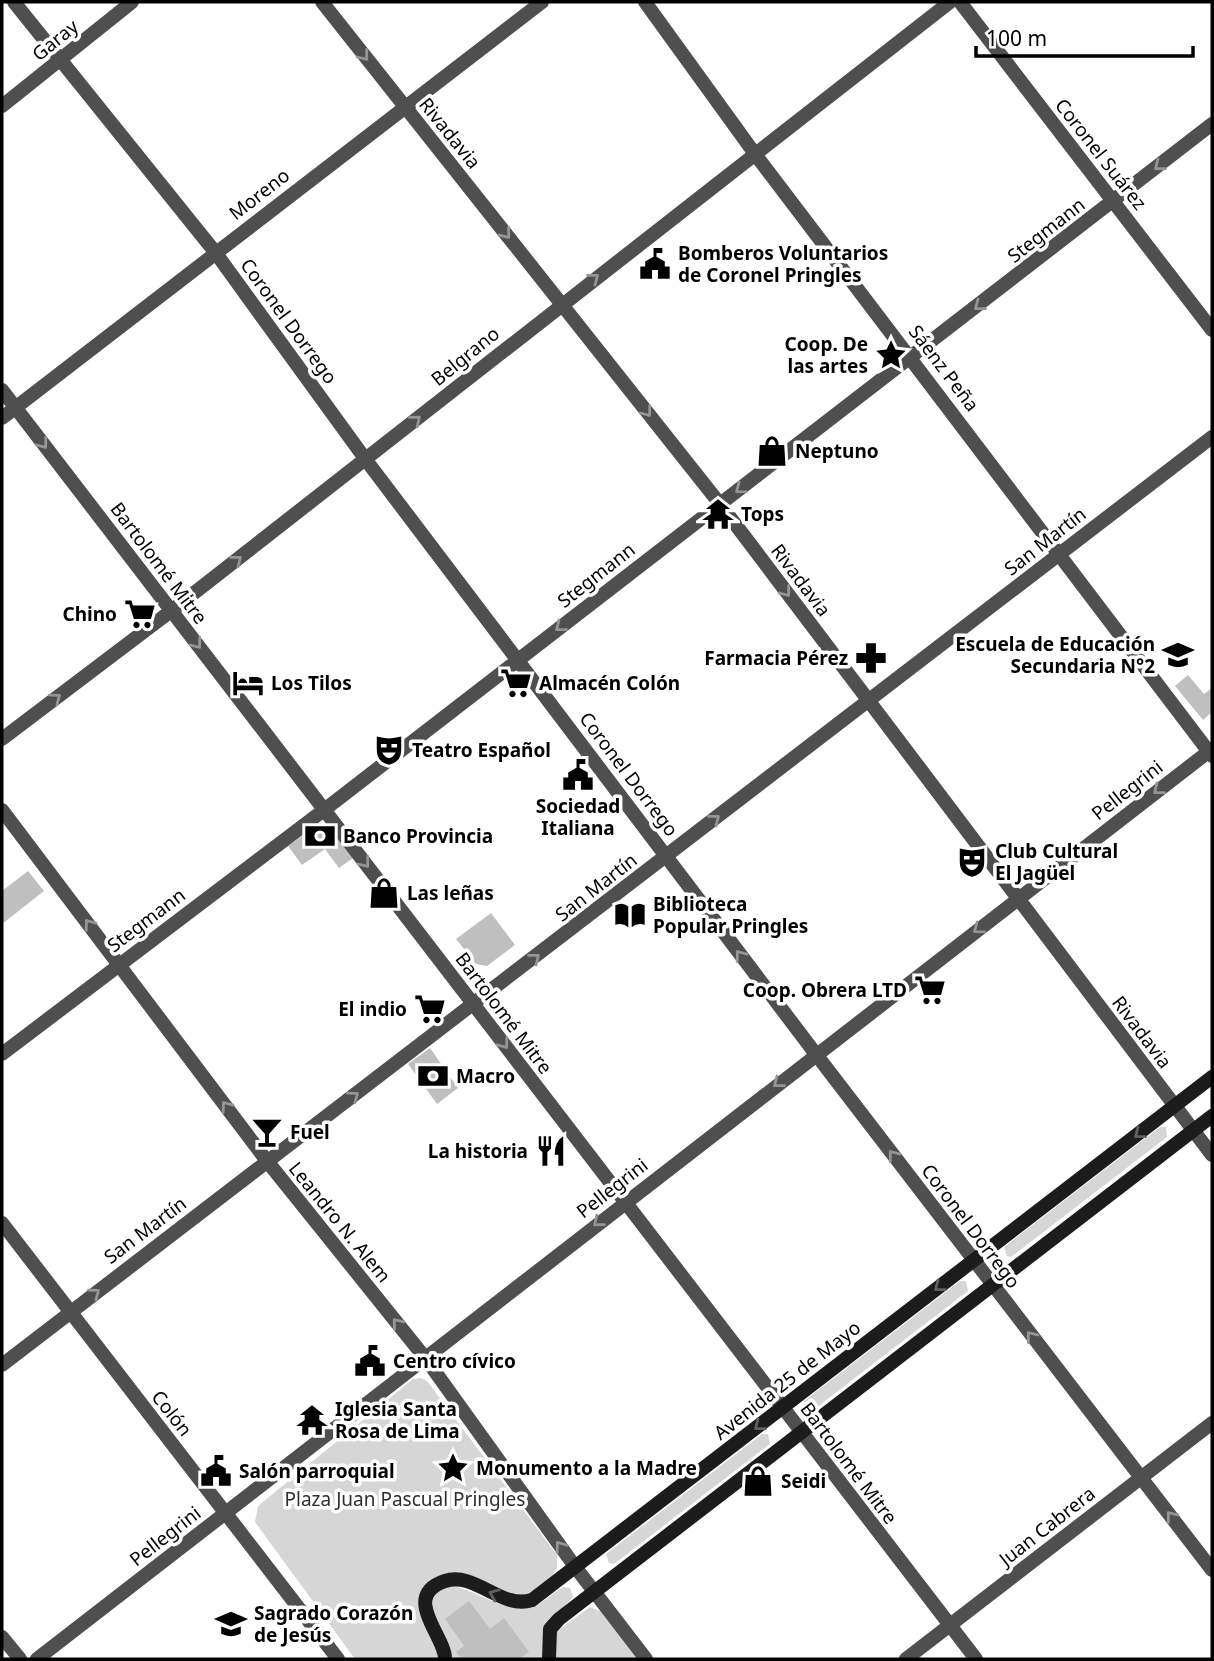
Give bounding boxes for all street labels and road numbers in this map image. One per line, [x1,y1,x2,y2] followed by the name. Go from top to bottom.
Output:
[26,13,84,67] street label: Garay
[413,92,487,174] street label: Rivadavia
[1049,93,1153,215] street label: Coronel Suárez
[223,162,295,226] street label: Moreno
[1002,192,1090,268] street label: Stegmann
[235,253,343,389] street label: Coronel Dorrego
[903,319,985,417] street label: Sáenz Peña
[425,320,505,392] street label: Belgrano
[105,497,213,629] street label: Bartolomé Mitre
[999,501,1091,581] street label: San Martín
[552,537,640,613] street label: Stegmann
[765,538,837,622] street label: Rivadavia
[574,707,684,841] street label: Coronel Dorrego
[1086,754,1168,826] street label: Pellegrini
[550,847,642,927] street label: San Martín
[102,882,190,958] street label: Stegmann
[450,947,558,1079] street label: Bartolomé Mitre
[1106,990,1178,1074] street label: Rivadavia
[571,1152,653,1224] street label: Pellegrini
[283,1156,397,1288] street label: Leandro N. Alem
[916,1159,1026,1293] street label: Coronel Dorrego
[98,1190,192,1270] street label: San Martín
[708,1314,866,1446] street label: Avenida 25 de Mayo
[146,1385,198,1441] street label: Colón
[795,1397,903,1529] street label: Bartolomé Mitre
[992,1480,1100,1573] street label: Juan Cabrera
[124,1500,206,1572] street label: Pellegrini

